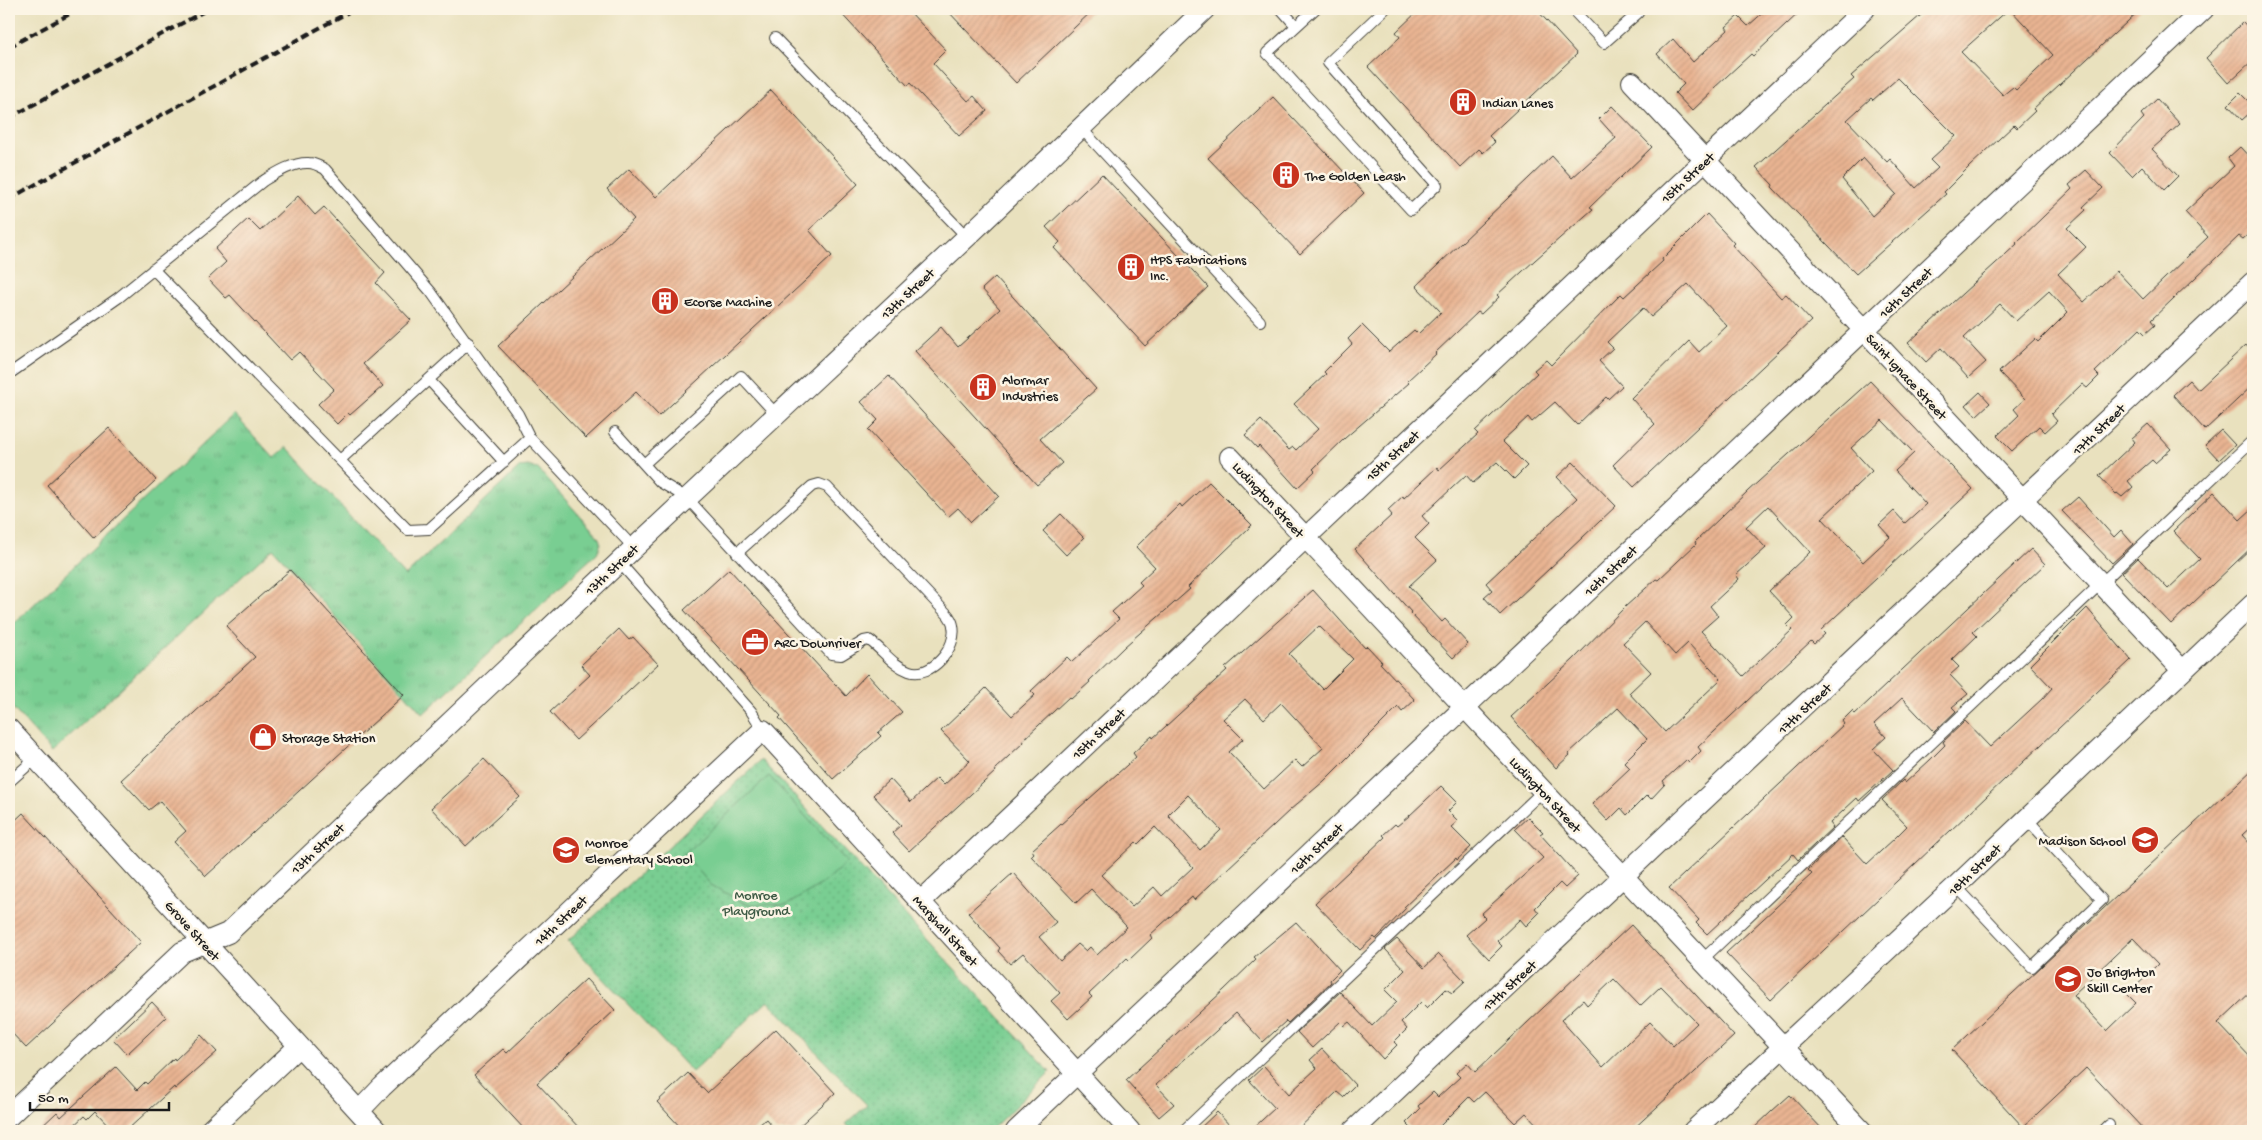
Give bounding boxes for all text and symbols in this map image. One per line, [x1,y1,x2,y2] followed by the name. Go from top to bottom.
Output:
[1448,87,1478,117] building icon: Indian Lanes
[1482,96,1554,113] place label: Indian Lanes
[1658,149,1720,209] street label: 15th Street
[1271,160,1301,190] building icon: The Golden Leash
[1304,169,1406,186] place label: The Golden Leash
[1116,252,1146,282] building icon: HPS Fabrications Inc.
[1150,253,1247,286] place label: HPS Fabrications Inc.
[1876,264,1938,323] street label: 16th Street
[878,265,940,325] street label: 13th Street
[650,286,680,316] building icon: Ecorse Machine
[684,295,773,312] place label: Ecorse Machine
[1861,331,1950,425] street label: Saint Ignace Street
[968,372,998,402] building icon: Alormar Industries
[1002,373,1059,406] place label: Alormar Industries
[2069,401,2131,461] street label: 17th Street
[1363,427,1425,487] street label: 15th Street
[1228,459,1308,543] street label: Ludington Street
[582,541,644,601] street label: 13th Street
[1581,542,1643,601] street label: 16th Street
[740,627,770,657] office icon: ARC Downriver
[774,636,862,653] place label: ARC Downriver
[1775,680,1837,740] street label: 17th Street
[1069,705,1131,765] street label: 15th Street
[248,722,278,752] shop icon: Storage Station
[282,731,376,748] place label: Storage Station
[1505,754,1585,838] street label: Ludington Street
[288,820,350,880] street label: 13th Street
[1287,820,1349,879] street label: 16th Street
[2130,825,2160,855] school or university icon: Madison School
[2039,834,2126,851] place label: Madison School
[551,835,581,865] school or university icon: Monroe Elementary School
[585,836,693,869] place label: Monroe Elementary School
[1945,840,2007,901] street label: 18th Street
[721,888,791,921] park label: Monroe Playground
[531,892,593,951] street label: 14th Street
[908,893,981,972] street label: Marshall Street
[160,898,223,966] street label: Grove Street
[1480,957,1542,1017] street label: 17th Street
[2053,964,2083,994] school or university icon: Jo Brighton Skill Center
[2087,965,2156,998] place label: Jo Brighton Skill Center
[30,1080,169,1112] scale bar
[38,1090,69,1108] text: 50 m

